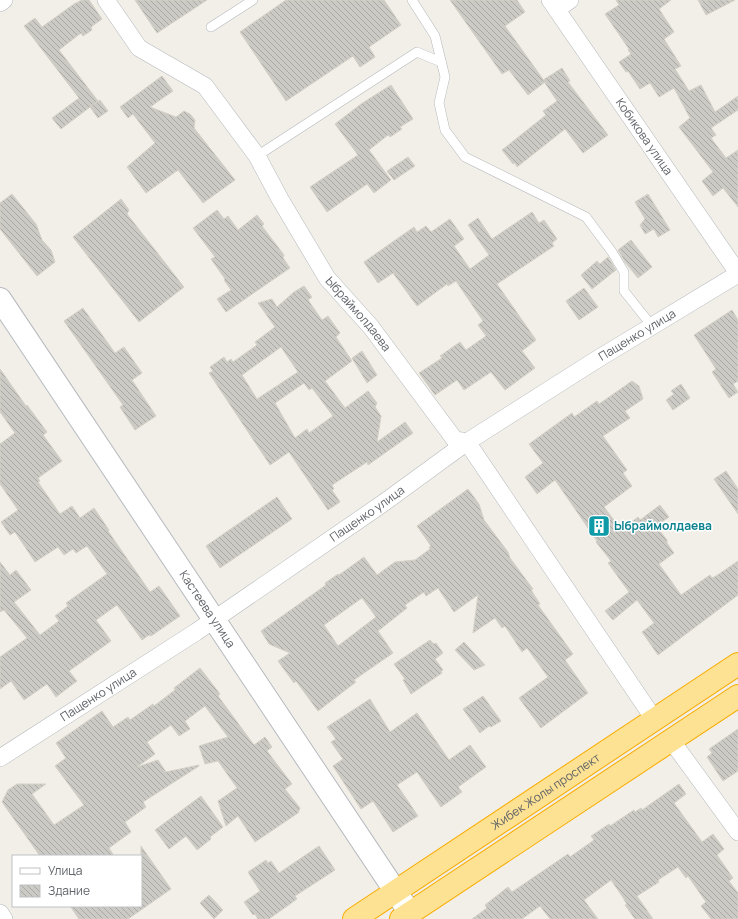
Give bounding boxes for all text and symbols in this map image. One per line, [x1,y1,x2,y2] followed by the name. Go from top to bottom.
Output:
[612,95,677,178] street label: Кобикова улица
[322,273,395,355] street label: Ыбраймолдаева
[595,305,679,365] street label: Пащенко улица
[326,481,408,546] street label: Пащенко улица
[586,513,612,539] building icon: Ыбраймолдаева
[614,517,712,534] place label: Ыбраймолдаева
[176,567,240,651] street label: Кастеева улица
[57,663,140,725] street label: Пащенко улица
[487,749,603,834] street label: Жибек Жолы проспект
[12,855,142,907] legend
[48,862,82,879] text: Улица
[48,882,90,899] text: Здание

